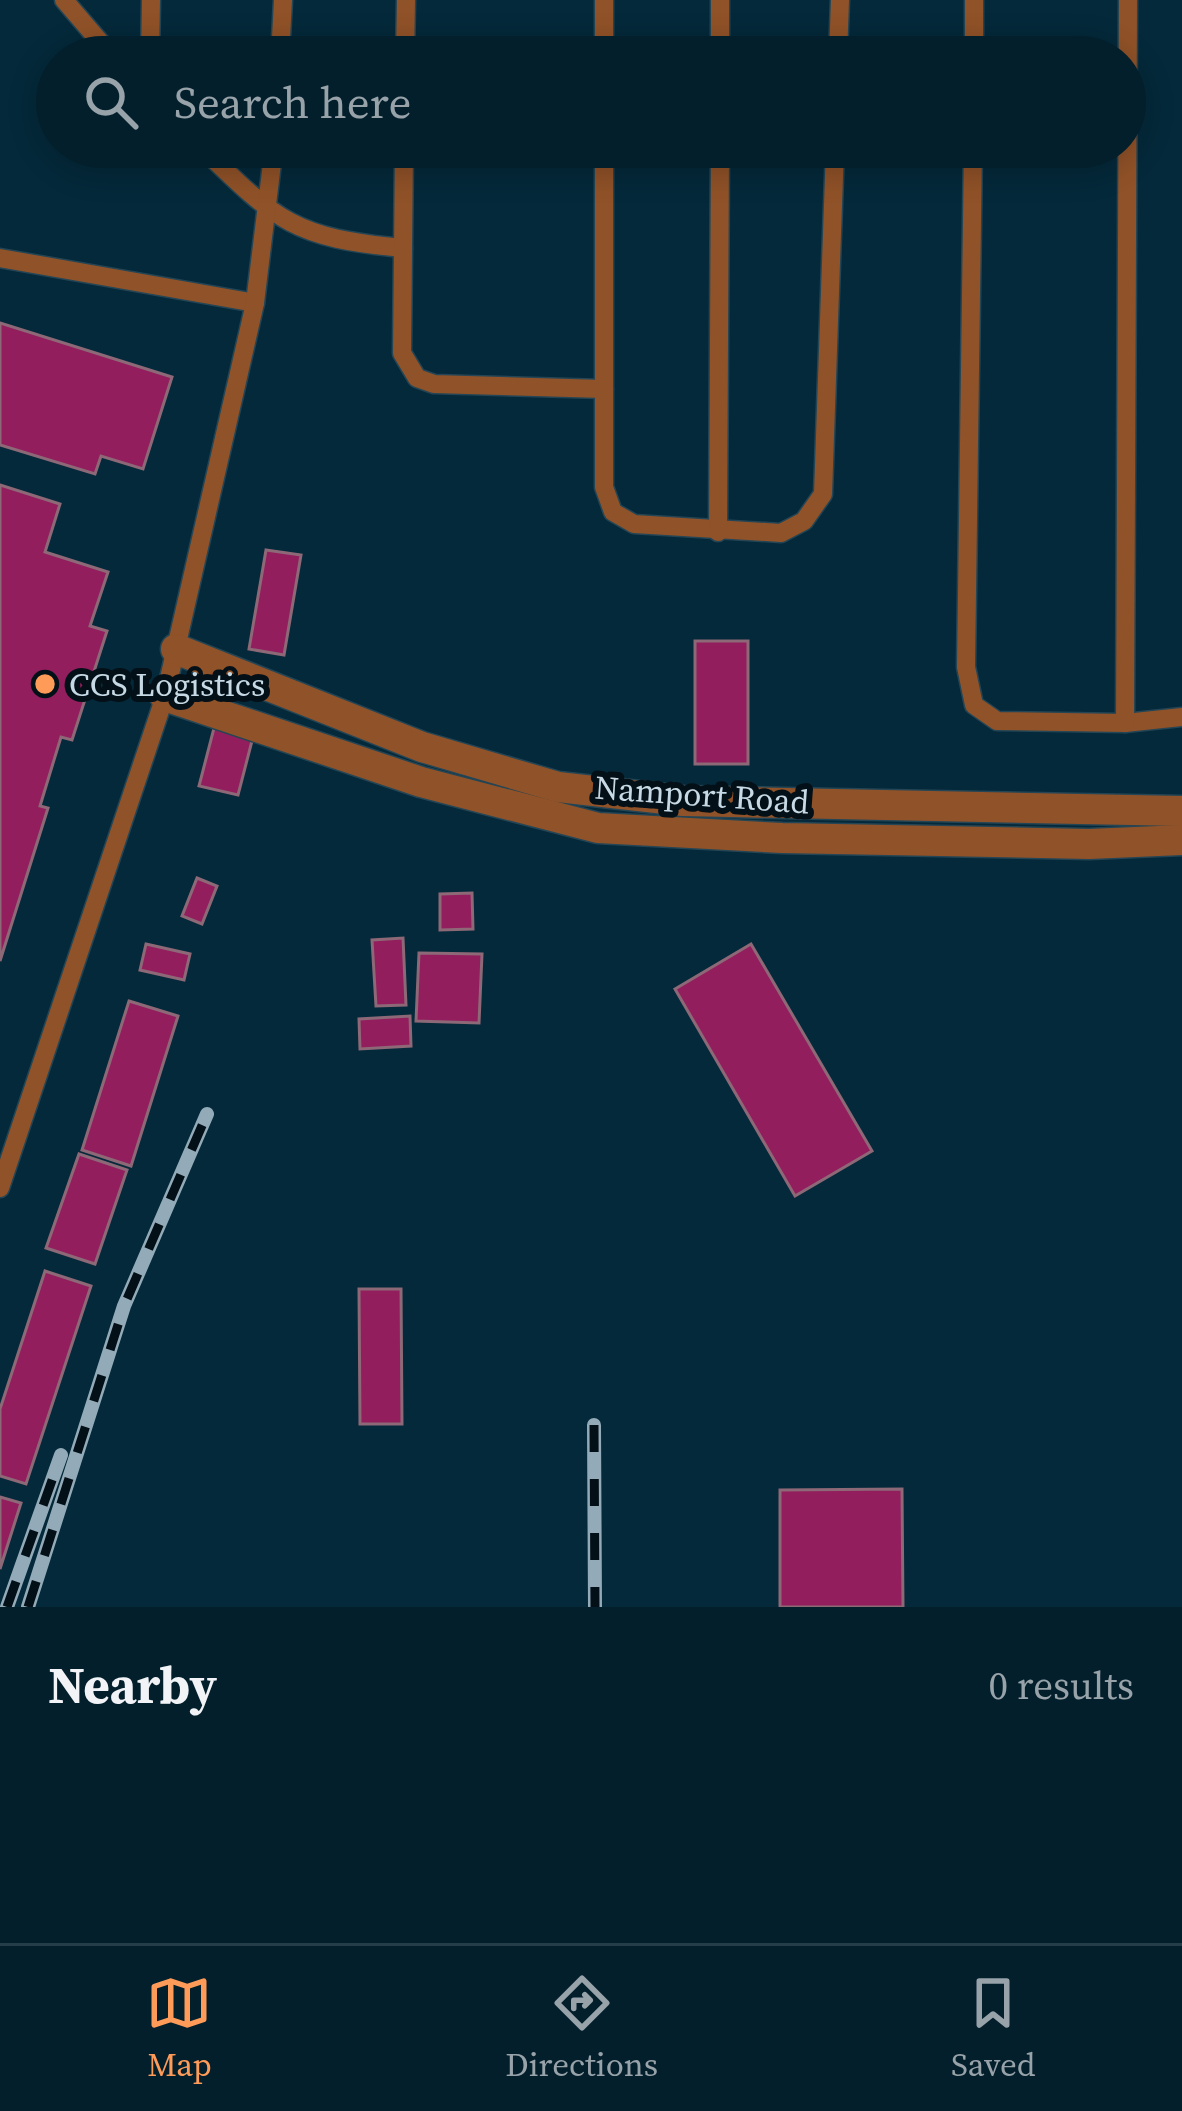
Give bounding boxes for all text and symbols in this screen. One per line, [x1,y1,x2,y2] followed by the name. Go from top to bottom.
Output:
[36,36,1146,168] search box
[78,69,144,135] icon: search
[174,71,411,133] text: Search here
[69,662,265,707] place label: CCS Logistics
[32,671,58,697] marker: CCS Logistics
[593,765,811,824] street label: Namport Road
[48,1650,217,1720] text: Nearby
[989,1659,1134,1712] text: 0 results
[146,1970,212,2087] tab: Map
[505,1970,658,2087] tab: Directions
[951,1970,1036,2087] tab: Saved

